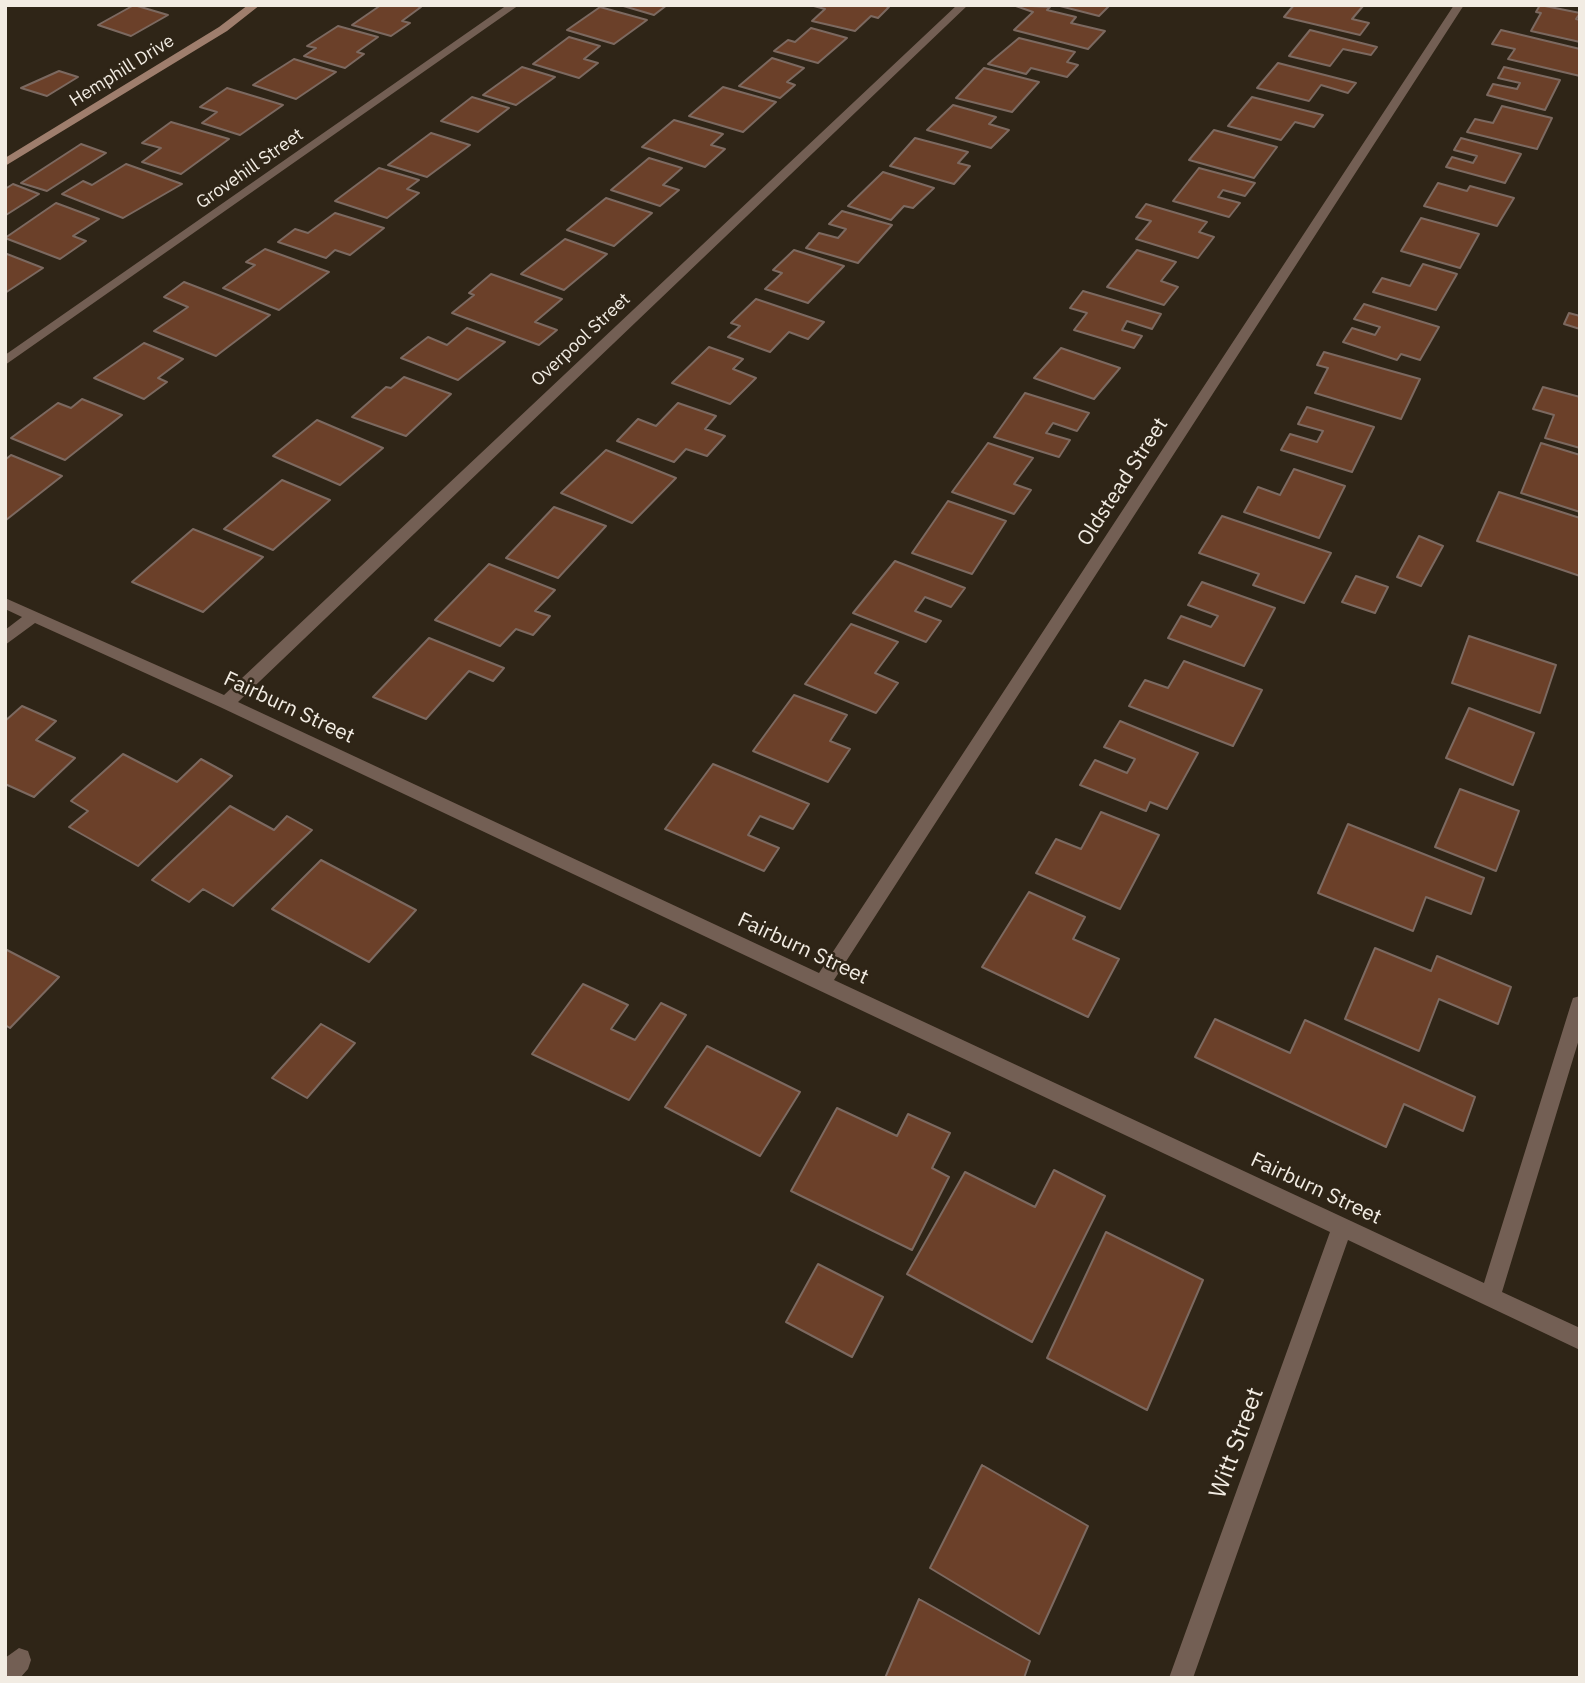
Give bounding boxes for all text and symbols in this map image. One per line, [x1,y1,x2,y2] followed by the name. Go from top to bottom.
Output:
[66,30,178,112] street label: Hemphill Drive
[192,124,308,214] street label: Grovehill Street
[527,289,635,391] street label: Overpool Street
[1072,413,1174,551] street label: Oldstead Street
[220,667,358,749] street label: Fairburn Street
[734,908,872,990] street label: Fairburn Street
[1247,1148,1385,1230] street label: Fairburn Street
[1204,1384,1270,1502] street label: Witt Street

